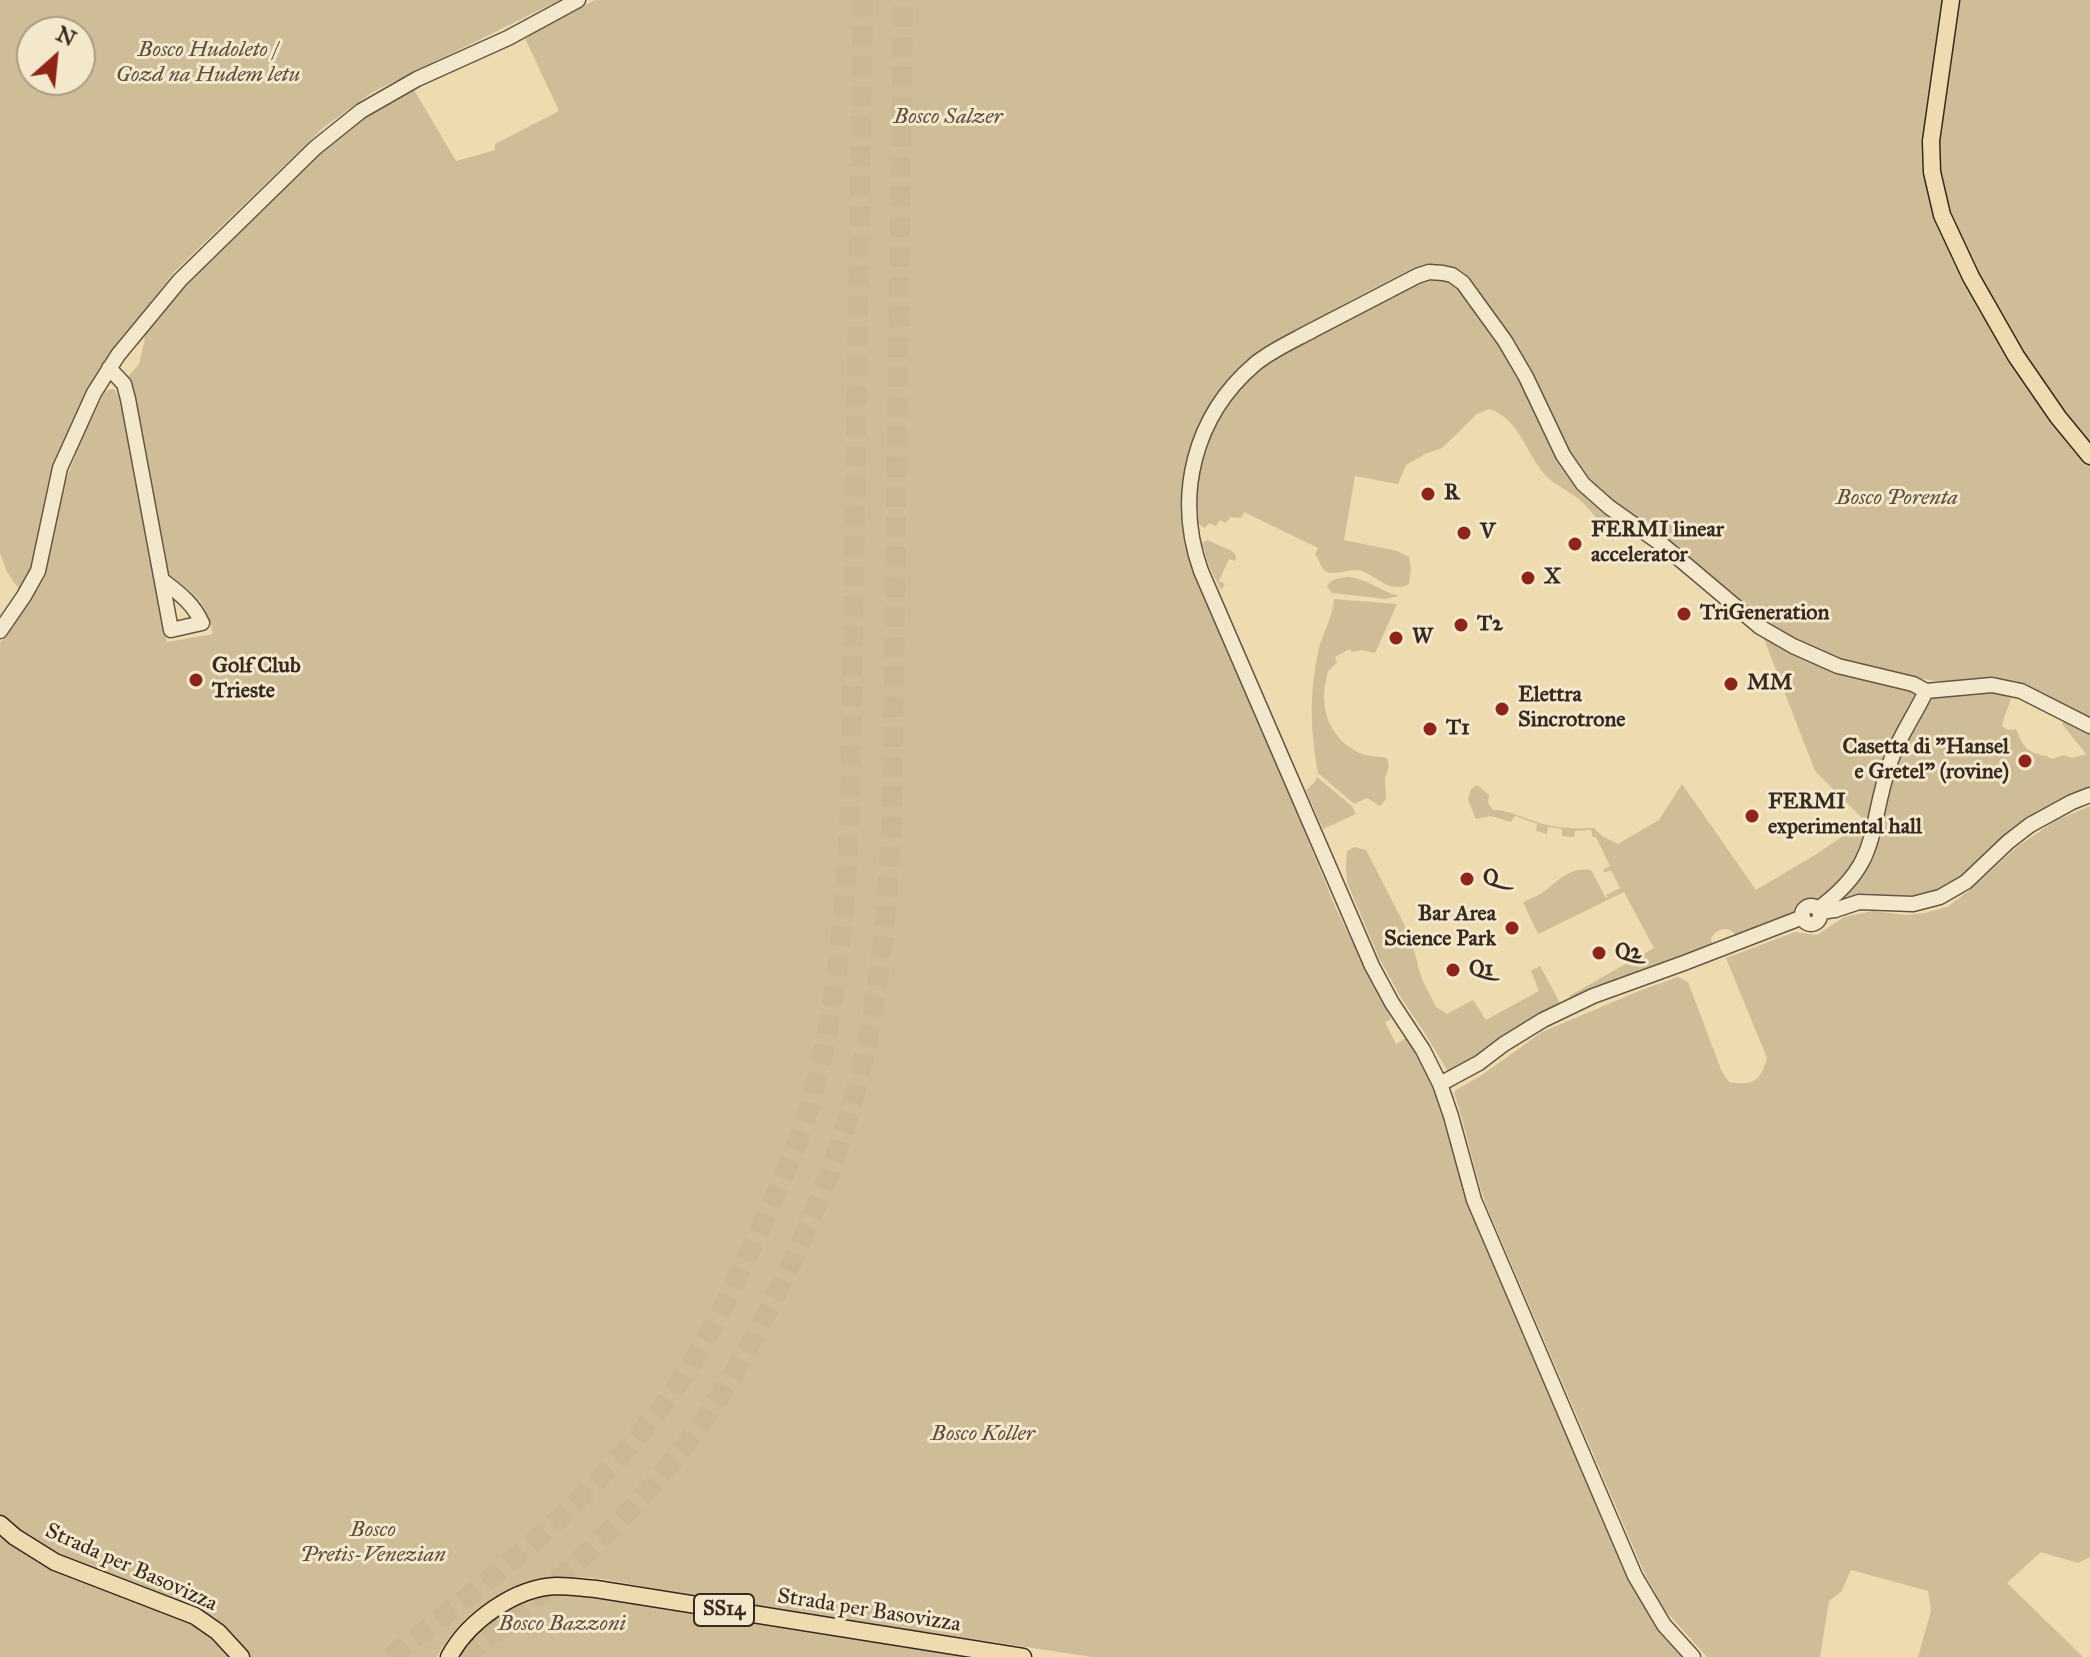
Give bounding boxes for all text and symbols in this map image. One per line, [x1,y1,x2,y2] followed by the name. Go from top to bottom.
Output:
[16,16,96,96] north arrow
[52,20,81,52] text: N
[116,38,300,90] park label: Bosco Hudoleto / Gozd na Hudem letu
[893,105,1003,131] park label: Bosco Salzer
[1444,481,1459,507] place label: R
[1419,485,1437,503] marker: R
[1836,486,1958,512] park label: Bosco Porenta
[1591,518,1724,570] place label: FERMI linear accelerator
[1480,520,1495,546] place label: V
[1455,524,1473,542] marker: V
[1566,535,1584,553] marker: FERMI linear accelerator
[1544,565,1561,591] place label: X
[1519,569,1537,587] marker: X
[1700,601,1829,627] place label: TriGeneration
[1675,605,1693,623] marker: TriGeneration
[1477,612,1503,638] place label: T2
[1452,616,1470,634] marker: T2
[1412,625,1433,651] place label: W
[1387,629,1405,647] marker: W
[212,654,301,706] place label: Golf Club Trieste
[187,671,205,689] marker: Golf Club Trieste
[1747,671,1792,697] place label: MM
[1722,675,1740,693] marker: MM
[1518,683,1626,734] place label: Elettra Sincrotrone
[1493,700,1511,718] marker: Elettra Sincrotrone
[1446,716,1470,742] place label: T1
[1421,720,1439,738] marker: T1
[1842,735,2009,786] place label: Casetta di "Hansel e Gretel" (rovine)
[2016,752,2034,770] marker: Casetta di "Hansel e Gretel" (rovine)
[1768,790,1922,842] place label: FERMI experimental hall
[1743,807,1761,825] marker: FERMI experimental hall
[1483,866,1499,892] place label: Q
[1458,870,1476,888] marker: Q
[1384,902,1496,954] place label: Bar Area Science Park
[1503,919,1521,937] marker: Bar Area Science Park
[1615,940,1641,966] place label: Q2
[1590,944,1608,962] marker: Q2
[1469,957,1493,983] place label: Q1
[1444,961,1462,979] marker: Q1
[931,1422,1035,1448] park label: Bosco Koller
[41,1518,221,1618] street label: Strada per Basovizza
[300,1518,446,1570] park label: Bosco Pretis-Venezian
[775,1583,963,1639] street label: Strada per Basovizza
[694,1594,754,1626] road number: SS14
[498,1612,626,1638] park label: Bosco Bazzoni

